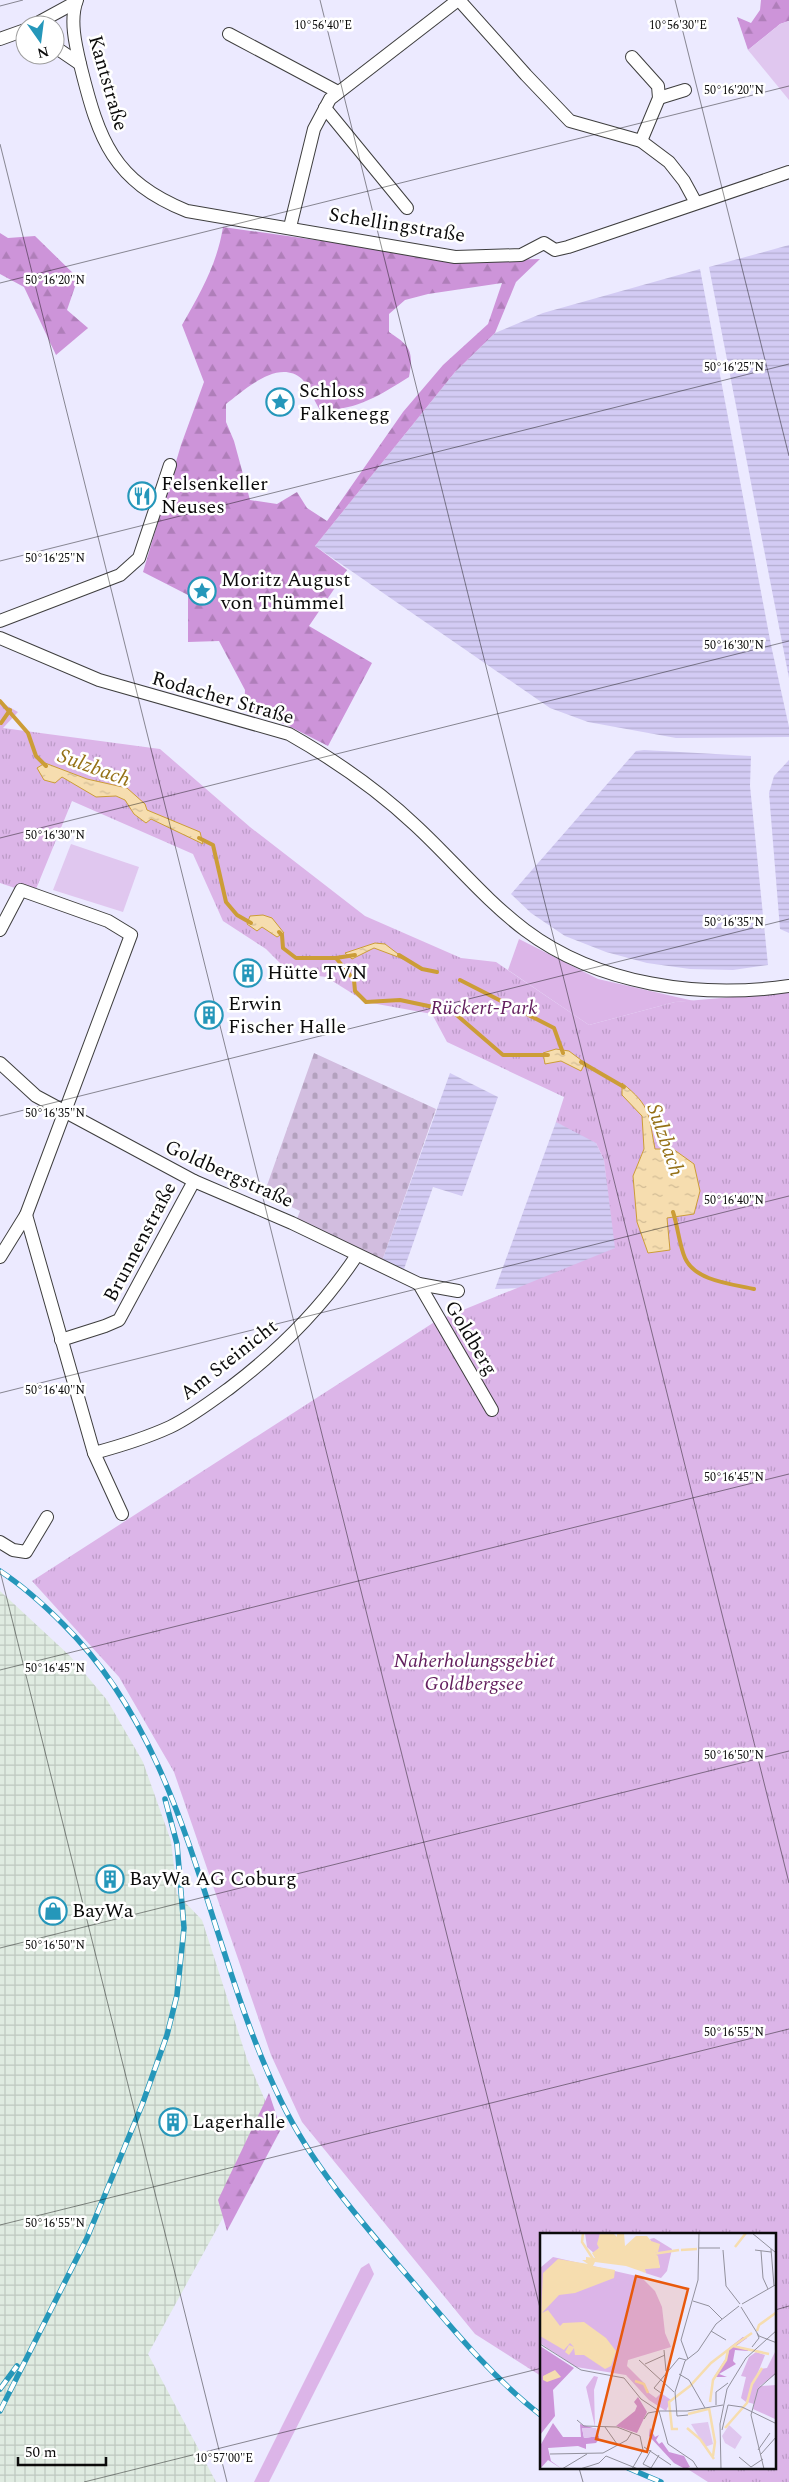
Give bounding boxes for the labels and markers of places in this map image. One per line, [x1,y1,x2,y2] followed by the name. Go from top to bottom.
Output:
[299,376,390,429] place label: Schloss Falkenegg
[265,387,295,417] place icon: Schloss Falkenegg
[161,469,268,522] place label: Felsenkeller Neuses
[127,481,157,511] restaurant icon: Felsenkeller Neuses
[220,565,350,618] place label: Moritz August von Thümmel
[187,576,217,606] place icon: Moritz August von Thümmel
[233,958,263,988] building icon: Hütte TVN
[267,958,368,988] place label: Hütte TVN
[228,989,346,1042] place label: Erwin Fischer Halle
[194,1000,224,1030] building icon: Erwin Fischer Halle
[95,1864,125,1894] building icon: BayWa AG Coburg
[129,1864,297,1894] place label: BayWa AG Coburg
[38,1896,68,1926] shop icon: BayWa
[72,1896,134,1926] place label: BayWa
[158,2107,188,2137] building icon: Lagerhalle
[192,2107,285,2137] place label: Lagerhalle

